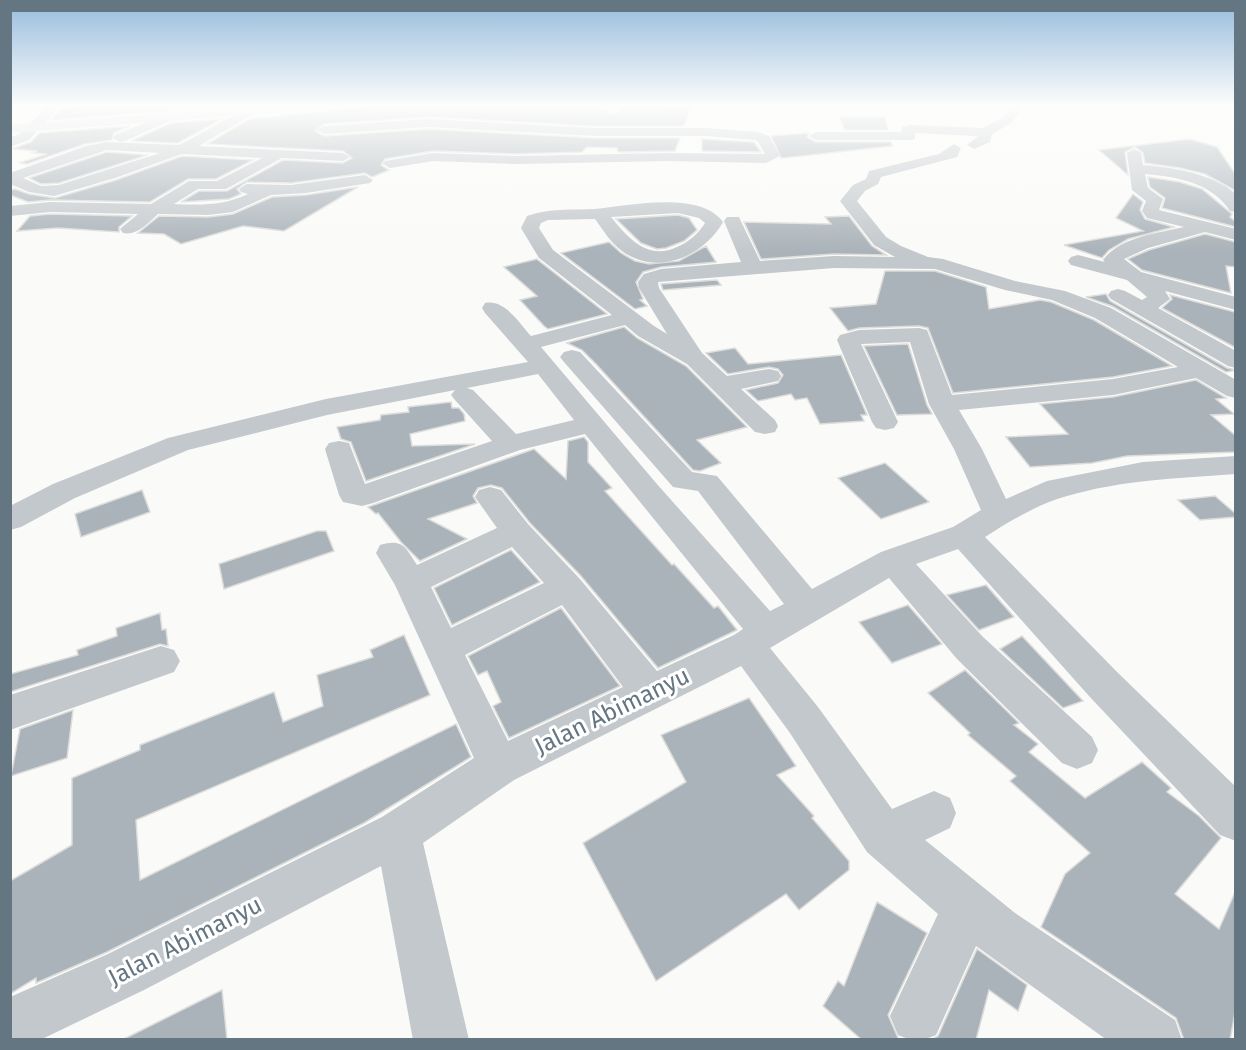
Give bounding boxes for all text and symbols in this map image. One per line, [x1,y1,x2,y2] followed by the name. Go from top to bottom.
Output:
[530,661,694,761] street label: Jalan Abimanyu
[104,890,266,992] street label: Jalan Abimanyu

